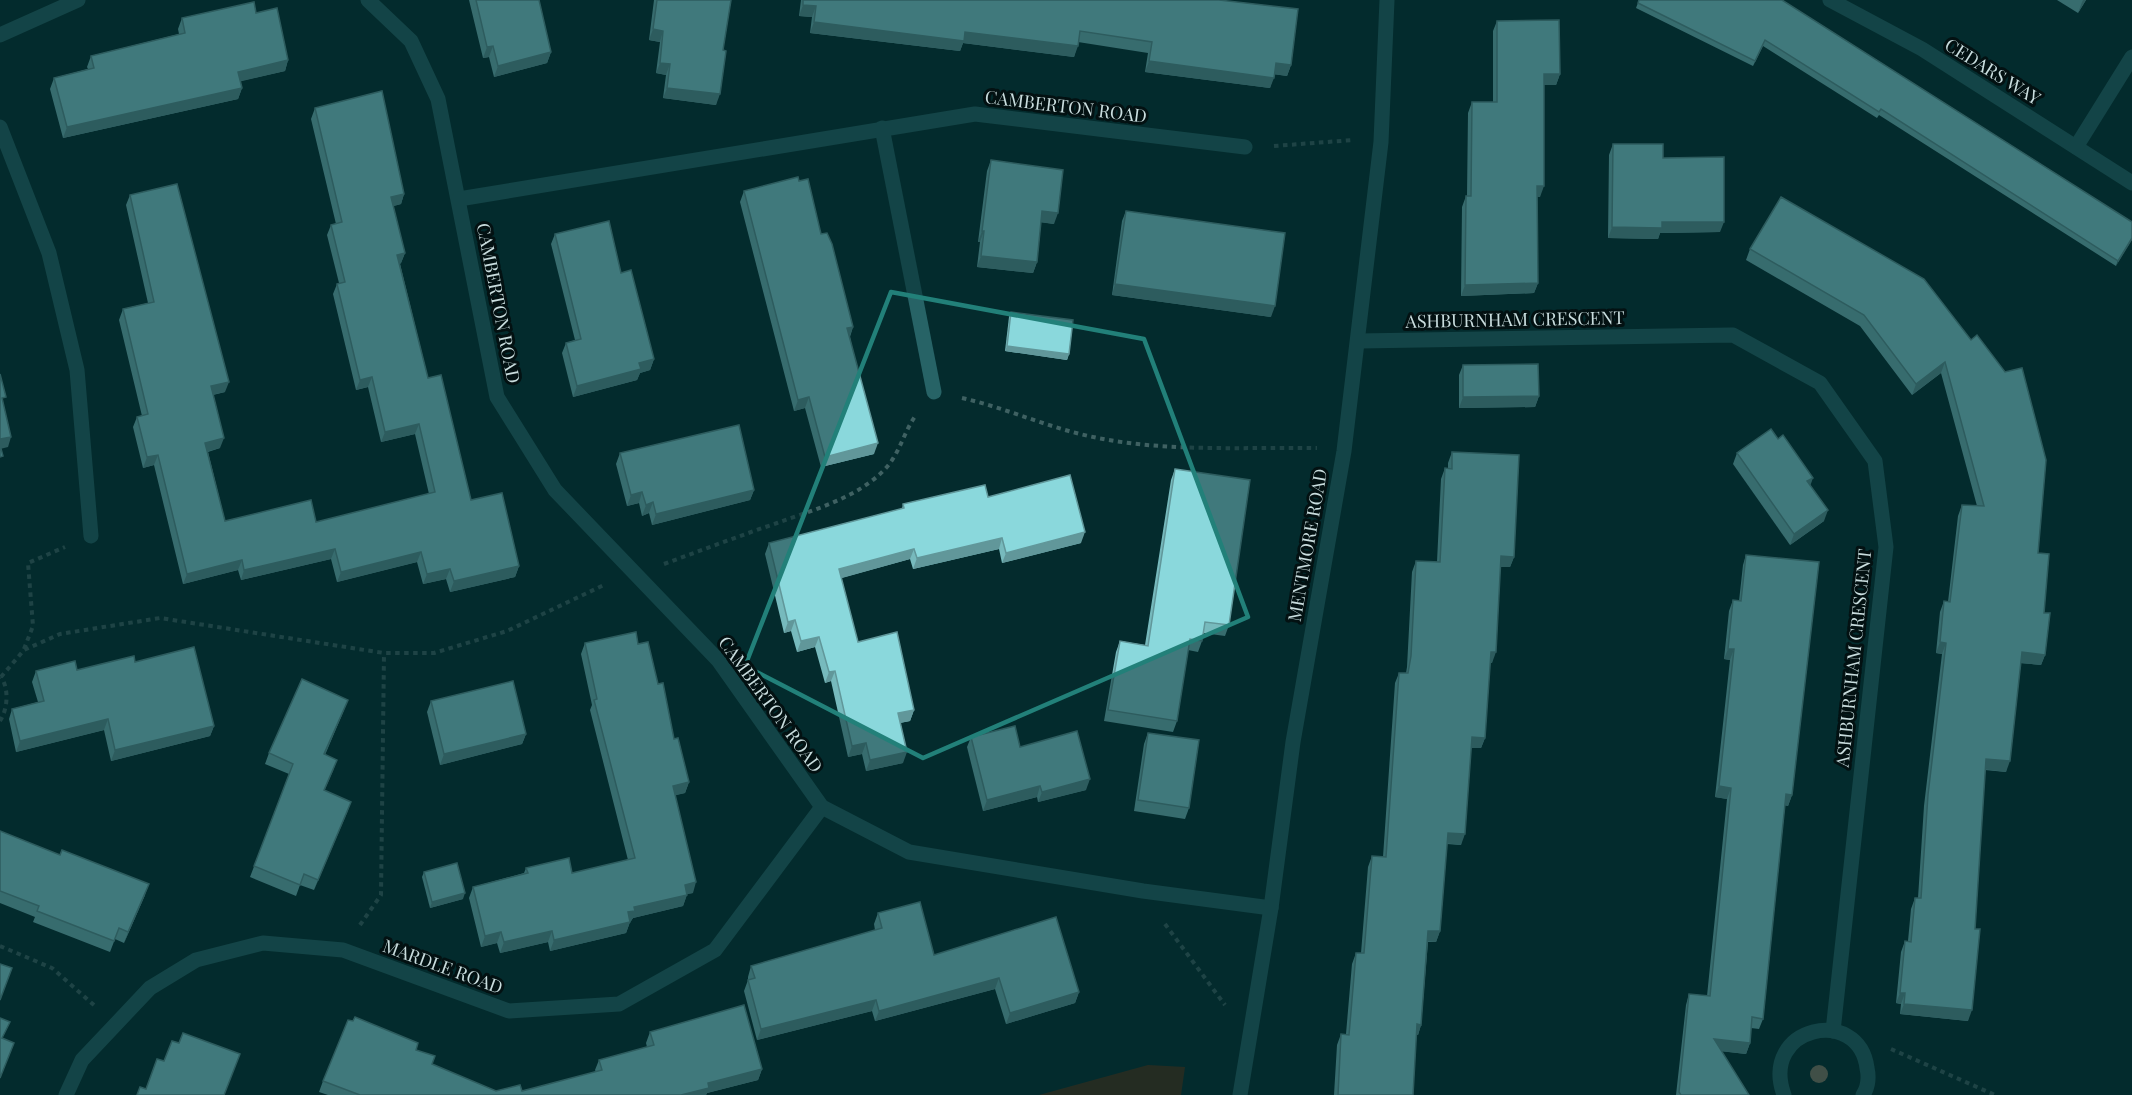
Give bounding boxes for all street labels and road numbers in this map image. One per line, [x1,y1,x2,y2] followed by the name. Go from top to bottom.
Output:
[1941,32,2046,110] street label: CEDARS WAY
[984,84,1148,128] street label: CAMBERTON ROAD
[472,221,526,385] street label: CAMBERTON ROAD
[1404,305,1625,333] street label: ASHBURNHAM CRESCENT
[1282,467,1332,623] street label: MENTMORE ROAD
[1830,548,1876,769] street label: ASHBURNHAM CRESCENT
[713,631,829,777] street label: CAMBERTON ROAD
[380,933,506,999] street label: MARDLE ROAD

